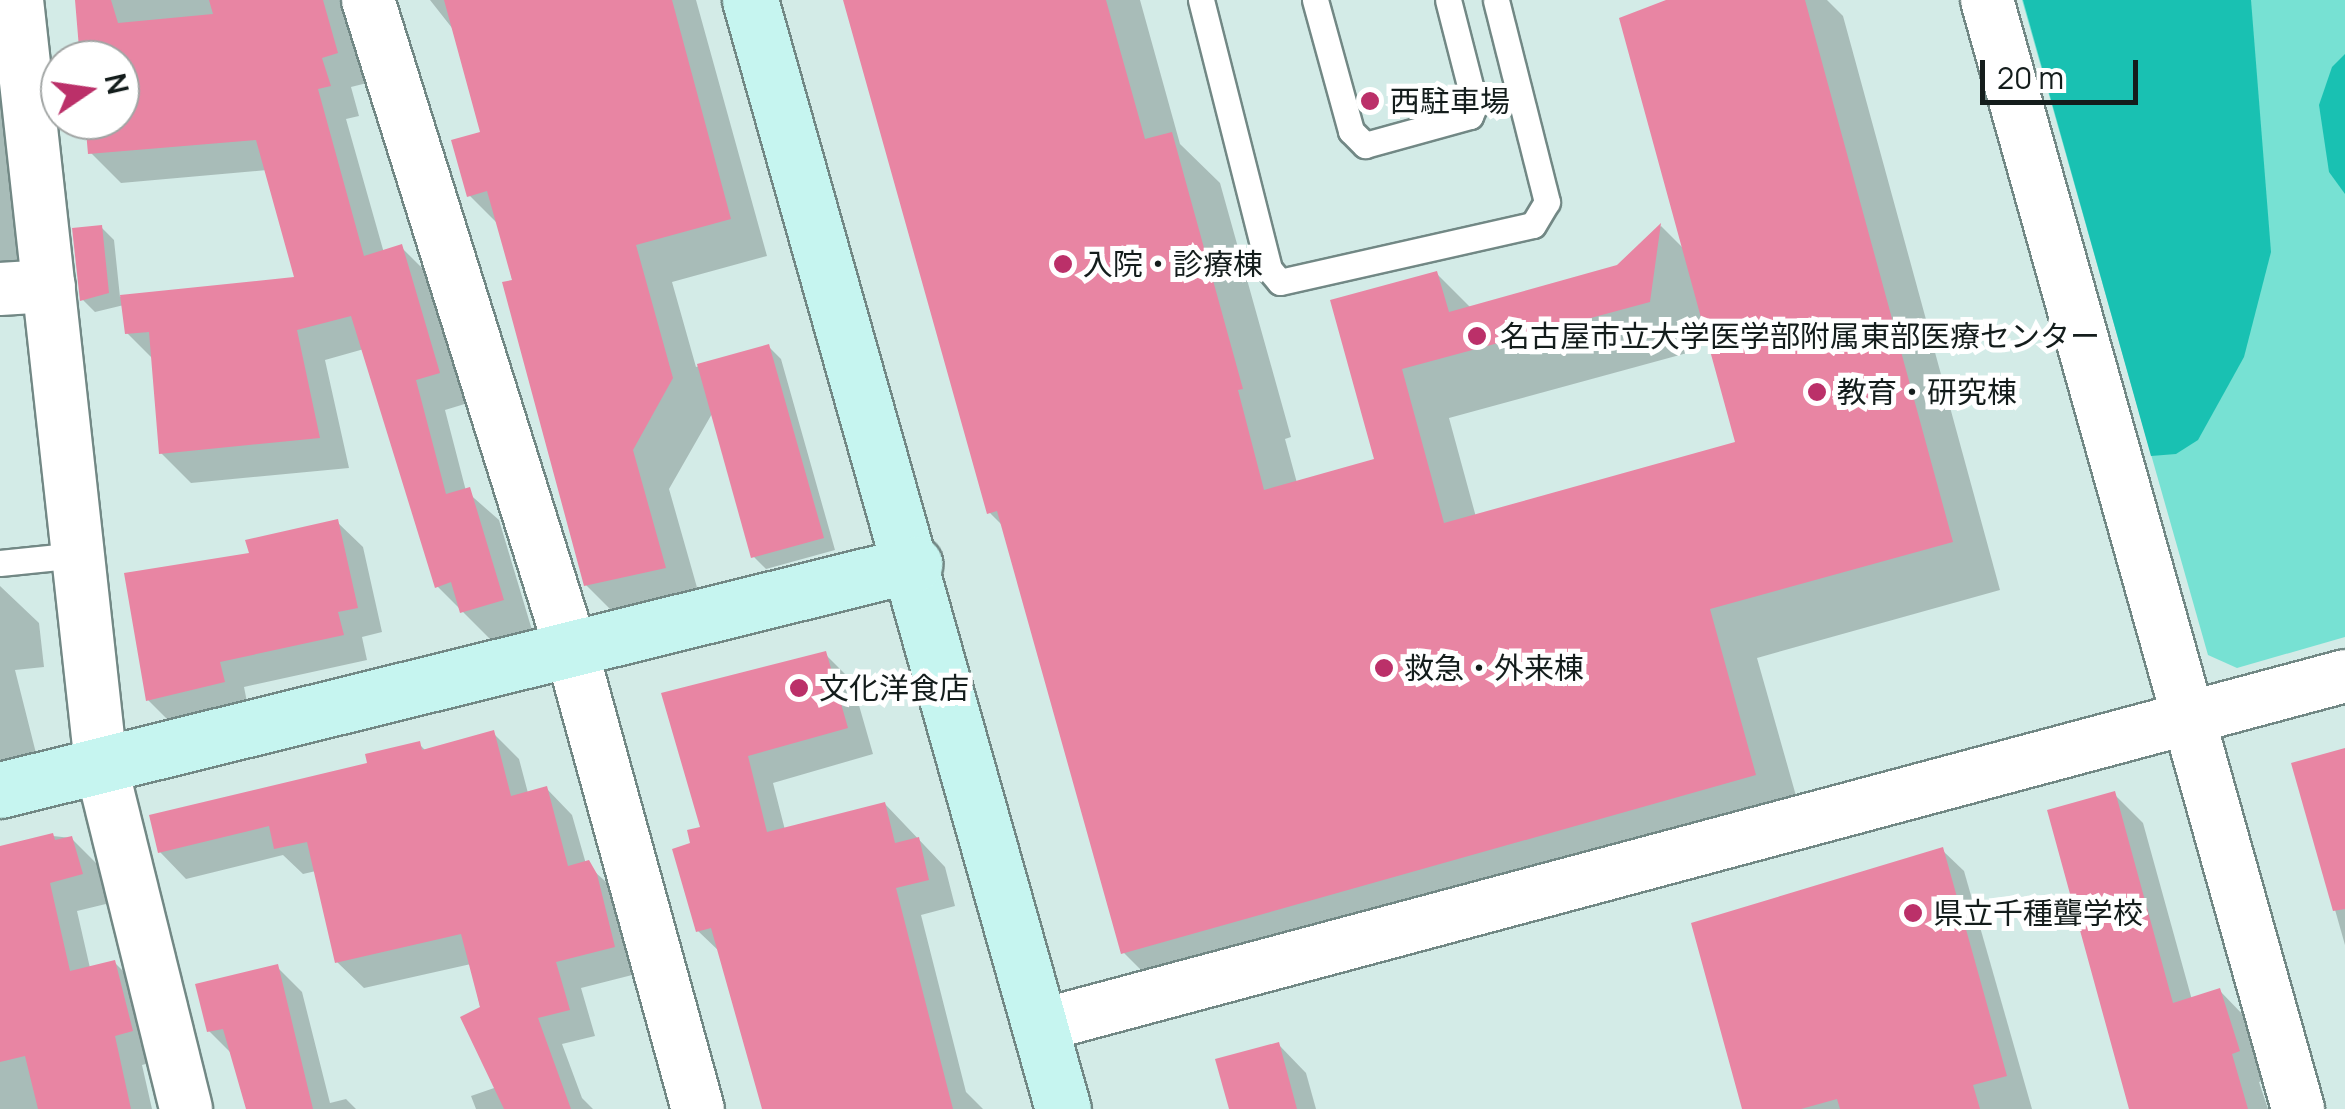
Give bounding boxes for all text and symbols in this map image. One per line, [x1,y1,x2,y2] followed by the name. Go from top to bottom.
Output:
[40,40,140,140] north arrow
[1985,40,2142,102] scale bar
[1997,57,2064,98] text: 20 m
[97,70,138,98] text: N
[1390,83,1510,119] place label: 西駐車場
[1359,90,1381,112] marker: 西駐車場
[1083,246,1263,282] place label: 入院・診療棟
[1052,253,1074,275] marker: 入院・診療棟
[1500,318,2100,354] place label: 名古屋市立大学医学部附属東部医療センター
[1464,323,1490,349] marker: 名古屋市立大学医学部附属東部医療センター
[1837,374,2017,410] place label: 教育・研究棟
[1806,381,1828,403] marker: 教育・研究棟
[1404,650,1584,686] place label: 救急・外来棟
[1373,657,1395,679] marker: 救急・外来棟
[819,670,969,706] place label: 文化洋食店
[788,677,810,699] marker: 文化洋食店
[1933,895,2143,931] place label: 県立千種聾学校
[1902,902,1924,924] marker: 県立千種聾学校

